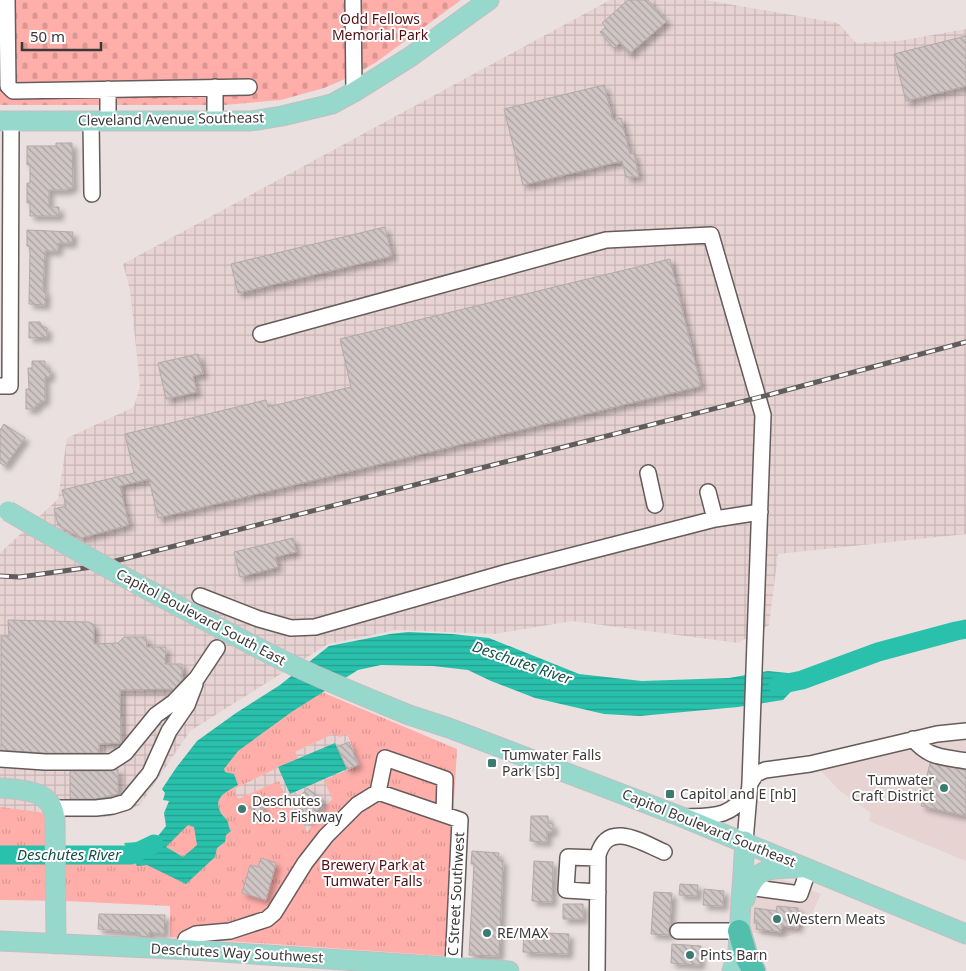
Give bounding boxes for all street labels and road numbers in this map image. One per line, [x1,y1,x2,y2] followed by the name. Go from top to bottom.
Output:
[78,107,264,130] street label: Cleveland Avenue Southeast
[113,564,289,669] street label: Capitol Boulevard South East
[619,784,799,871] street label: Capitol Boulevard Southeast
[443,831,468,957] street label: C Street Southwest
[150,938,324,967] street label: Deschutes Way Southwest

